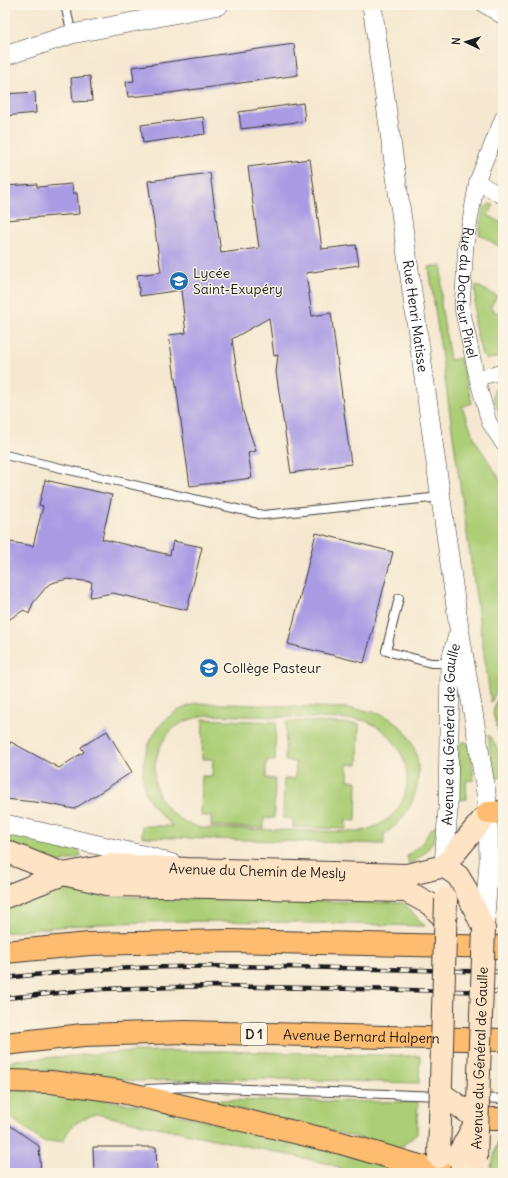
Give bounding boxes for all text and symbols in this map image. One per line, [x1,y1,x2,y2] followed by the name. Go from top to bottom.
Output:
[446,22,486,62] north arrow
[449,37,463,46] text: N
[453,226,481,360] street label: Rue du Docteur Pinel
[399,259,432,373] street label: Rue Henri Matisse
[193,264,283,298] place label: Lycée Saint-Exupéry
[168,270,190,292] school or university icon: Lycée Saint-Exupéry
[438,641,464,826] street label: Avenue du Général de Gaulle
[198,657,220,679] school or university icon: Collège Pasteur
[223,659,321,677] place label: Collège Pasteur
[169,859,346,882] street label: Avenue du Chemin de Mesly
[467,967,492,1150] street label: Avenue du Général de Gaulle
[241,1023,267,1045] road number: D 1
[283,1025,440,1047] street label: Avenue Bernard Halpern

